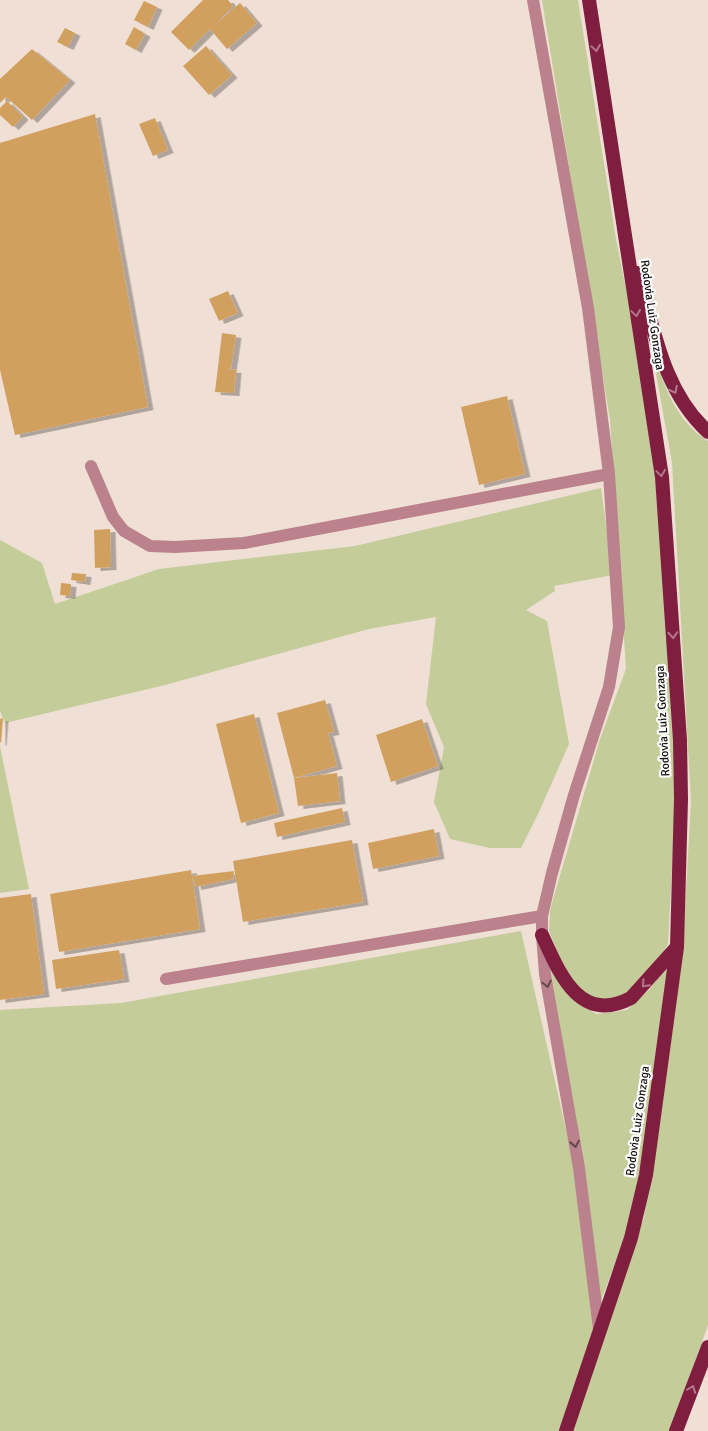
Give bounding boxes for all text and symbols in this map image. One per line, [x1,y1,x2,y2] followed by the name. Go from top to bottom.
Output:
[591,44,601,53] one-way arrow
[637,259,667,371] street label: Rodovia Luiz Gonzaga
[631,308,641,317] one-way arrow
[668,385,678,394] one-way arrow
[655,470,666,478] one-way arrow
[668,632,679,640] one-way arrow
[653,665,673,777] street label: Rodovia Luiz Gonzaga
[541,979,552,988] one-way arrow
[642,979,651,988] one-way arrow
[623,1065,653,1177] street label: Rodovia Luiz Gonzaga
[569,1139,580,1148] one-way arrow
[686,1385,696,1394] one-way arrow

